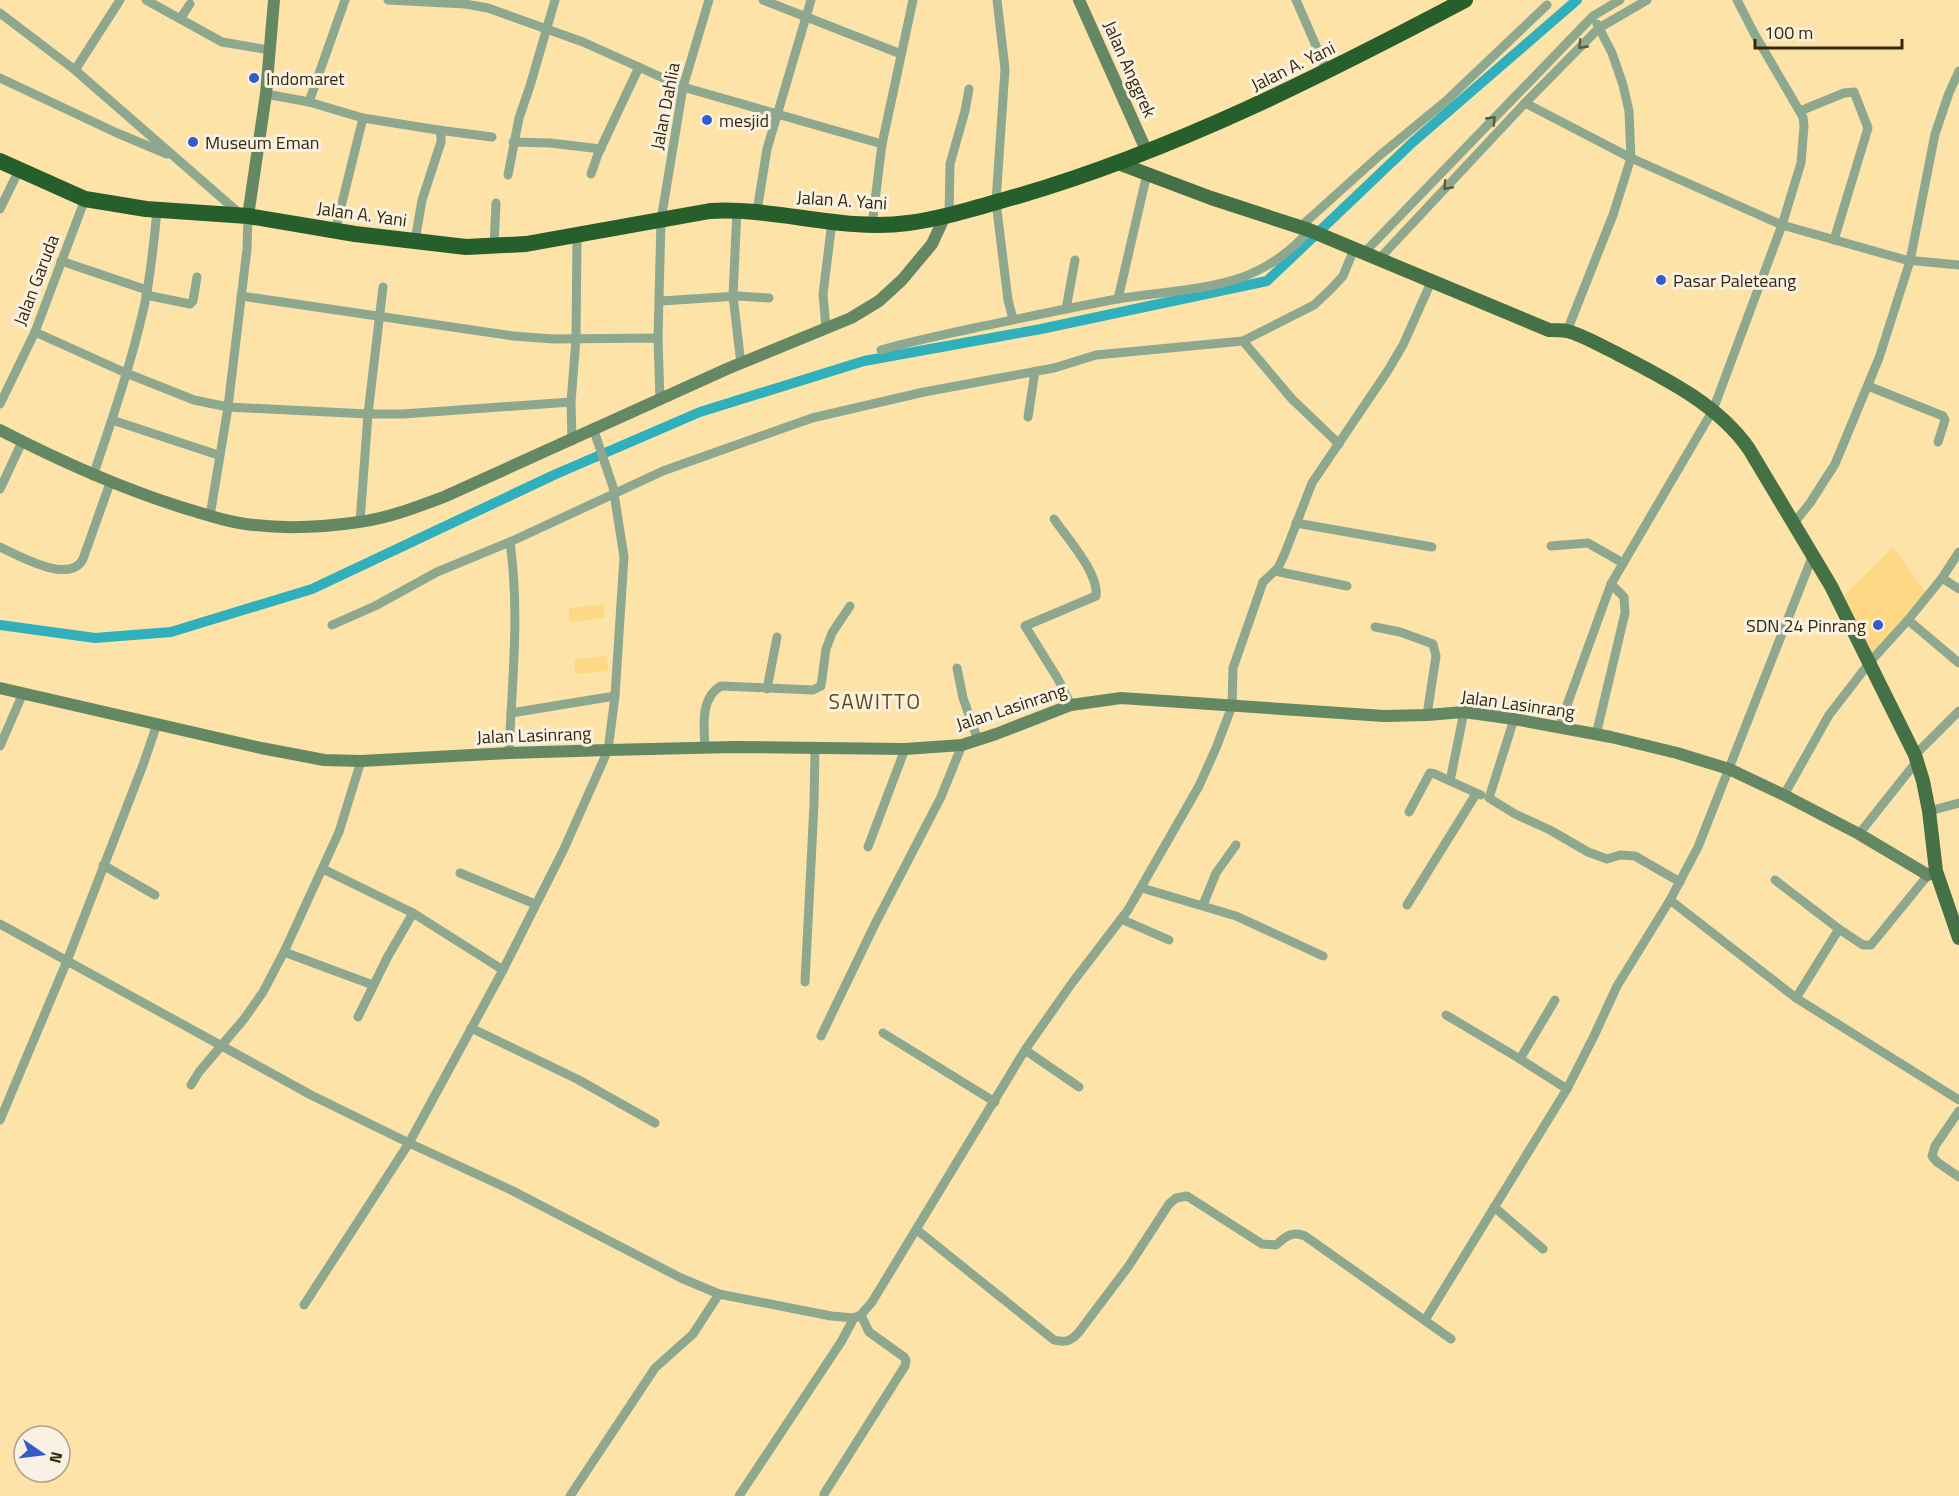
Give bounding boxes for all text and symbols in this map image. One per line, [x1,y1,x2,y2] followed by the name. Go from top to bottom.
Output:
[1755,12,1902,50] scale bar
[1097,16,1164,122] street label: Jalan Anggrek
[1764,19,1813,46] text: 100 m
[1246,34,1340,98] street label: Jalan A. Yani
[1579,38,1590,49] one-way arrow
[643,60,687,152] street label: Jalan Dahlia
[266,65,345,92] place label: Indomaret
[247,71,261,85] marker: Indomaret
[719,107,769,134] place label: mesjid
[700,113,714,127] marker: mesjid
[1485,116,1496,127] one-way arrow
[205,129,319,156] place label: Museum Eman
[186,135,200,149] marker: Museum Eman
[1443,179,1454,189] one-way arrow
[796,183,888,217] street label: Jalan A. Yani
[315,194,409,234] street label: Jalan A. Yani
[6,231,66,329] street label: Jalan Garuda
[1673,267,1796,294] place label: Pasar Paleteang
[1654,273,1668,287] marker: Pasar Paleteang
[1746,612,1866,639] place label: SDN 24 Pinrang
[1871,618,1885,632] marker: SDN 24 Pinrang
[952,676,1070,738] street label: Jalan Lasinrang
[1459,683,1577,725] street label: Jalan Lasinrang
[828,685,922,717] district label: SAWITTO
[476,720,592,750] street label: Jalan Lasinrang
[12,1424,72,1484] north arrow
[44,1449,70,1466] text: N

